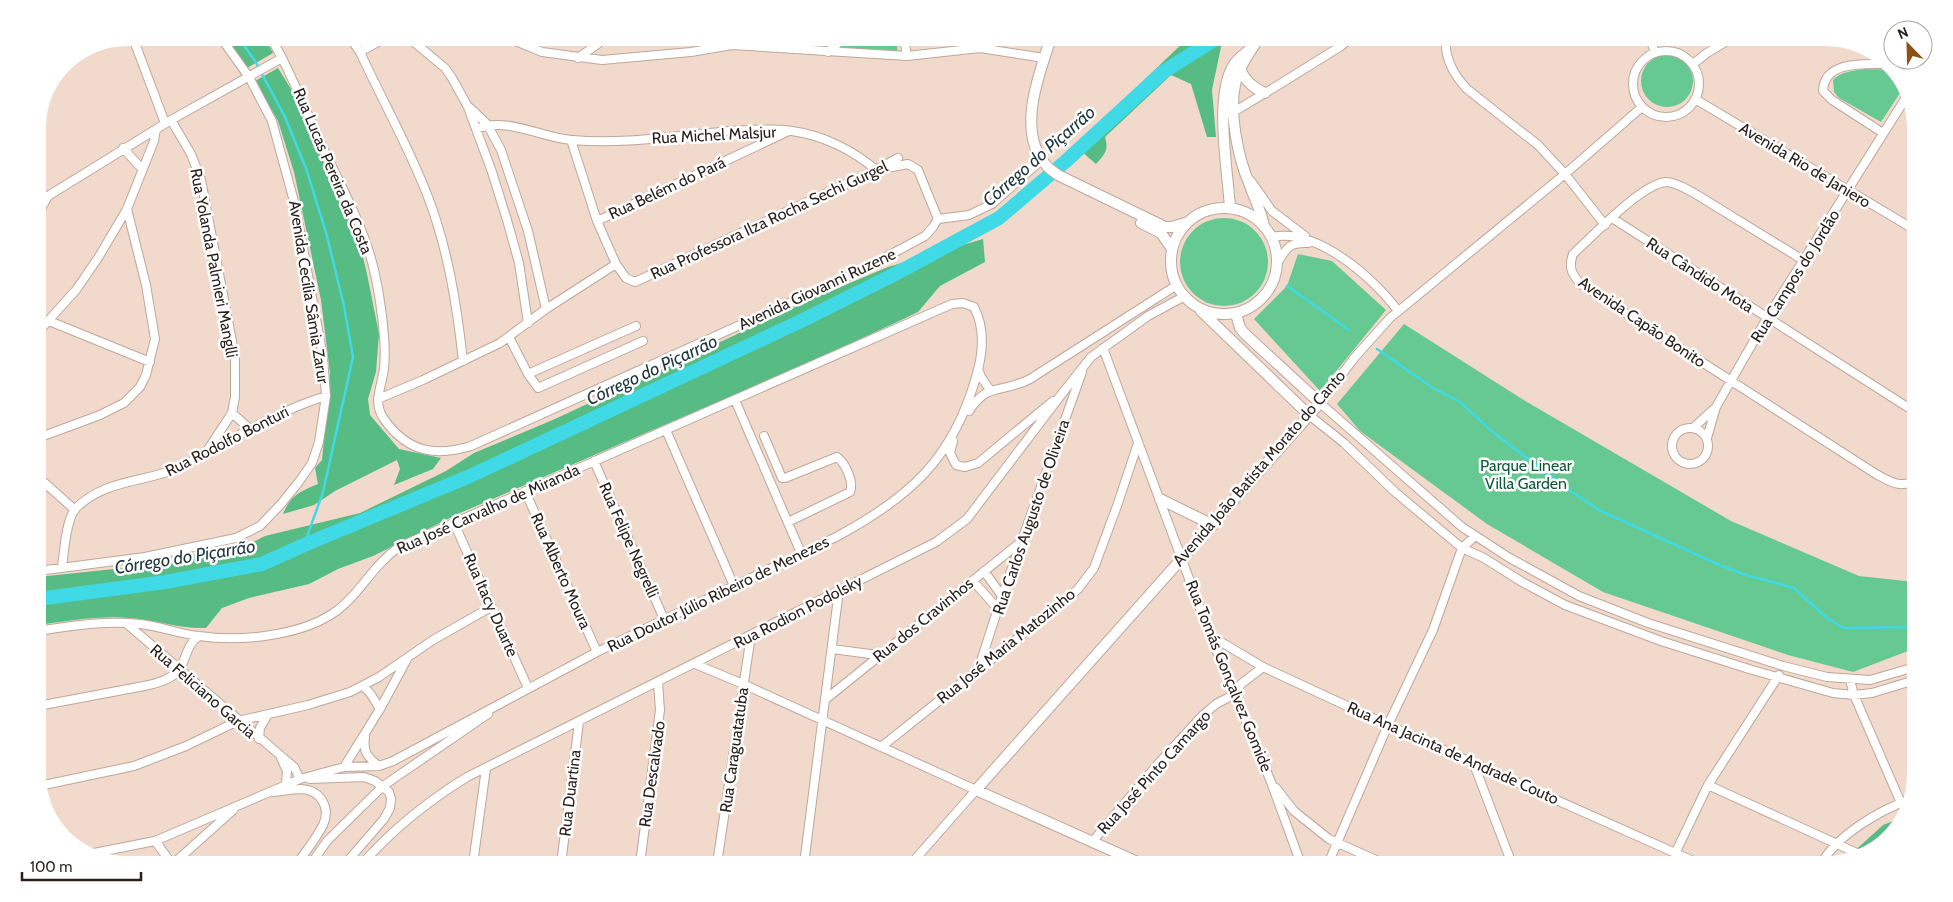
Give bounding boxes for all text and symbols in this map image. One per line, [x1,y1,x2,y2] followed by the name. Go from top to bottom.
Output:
[1883,20,1933,70] north arrow
[1895,23,1911,43] text: N
[289,85,377,257] street label: Rua Lucas Pereira da Costa
[978,101,1100,211] water label: Córrego do Piçarrão
[1736,118,1874,212] street label: Avenida Rio de Janiero
[651,122,778,148] street label: Rua Michel Malsjur
[605,152,729,223] street label: Rua Belém do Pará
[647,156,891,283] street label: Rua Professora Ilza Rocha Sechi Gurgel
[186,167,242,359] street label: Rua Yolanda Palmieri Manglli
[285,199,333,386] street label: Avenida Cecília Sâmia Zarur
[1746,206,1844,346] street label: Rua Campos do Jordão
[1643,233,1757,317] street label: Rua Cândido Mota
[735,244,899,334] street label: Avenida Giovanni Ruzene
[1575,272,1709,372] street label: Avenida Capão Bonito
[583,330,721,410] water label: Córrego do Piçarrão
[1169,366,1349,570] street label: Avenida João Batista Morato do Canto
[162,402,292,480] street label: Rua Rodolfo Bonturi
[989,417,1073,617] street label: Rua Carlos Augusto de Oliveira
[1480,456,1573,493] park label: Parque Linear Villa Garden
[394,460,583,558] street label: Rua José Carvalho de Miranda
[595,479,663,601] street label: Rua Felipe Negrelli
[527,510,595,632] street label: Rua Alberto Moura
[604,532,832,656] street label: Rua Doutor Júlio Ribeiro de Menezes
[113,535,257,579] water label: Córrego do Piçarrão
[460,550,522,660] street label: Rua Itacy Duarte
[730,571,866,653] street label: Rua Rodion Podolsky
[869,574,977,666] street label: Rua dos Cravinhos
[1182,577,1276,775] street label: Rua Tomás Gonçalvez Gomide
[933,584,1079,708] street label: Rua José Maria Matozinho
[146,640,260,742] street label: Rua Feliciano Garcia
[716,686,752,814] street label: Rua Caraguatatuba
[1344,698,1562,808] street label: Rua Ana Jacinta de Andrade Couto
[1093,706,1215,838] street label: Rua José Pinto Camargo
[635,719,669,828] street label: Rua Descalvado
[555,748,585,837] street label: Rua Duartina
[22,850,141,882] scale bar
[30,858,72,876] text: 100 m

